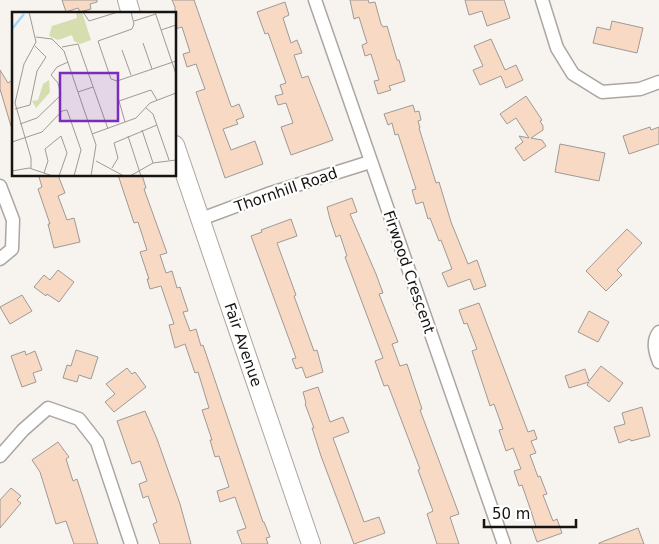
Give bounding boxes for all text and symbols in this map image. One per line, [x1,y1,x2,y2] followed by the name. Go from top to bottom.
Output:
[12,12,176,176] inset map
[231,164,340,216] street label: Thornhill Road
[379,208,439,336] street label: Firwood Crescent
[220,300,266,389] street label: Fair Avenue
[484,496,576,528] scale bar
[492,505,530,523] text: 50 m

